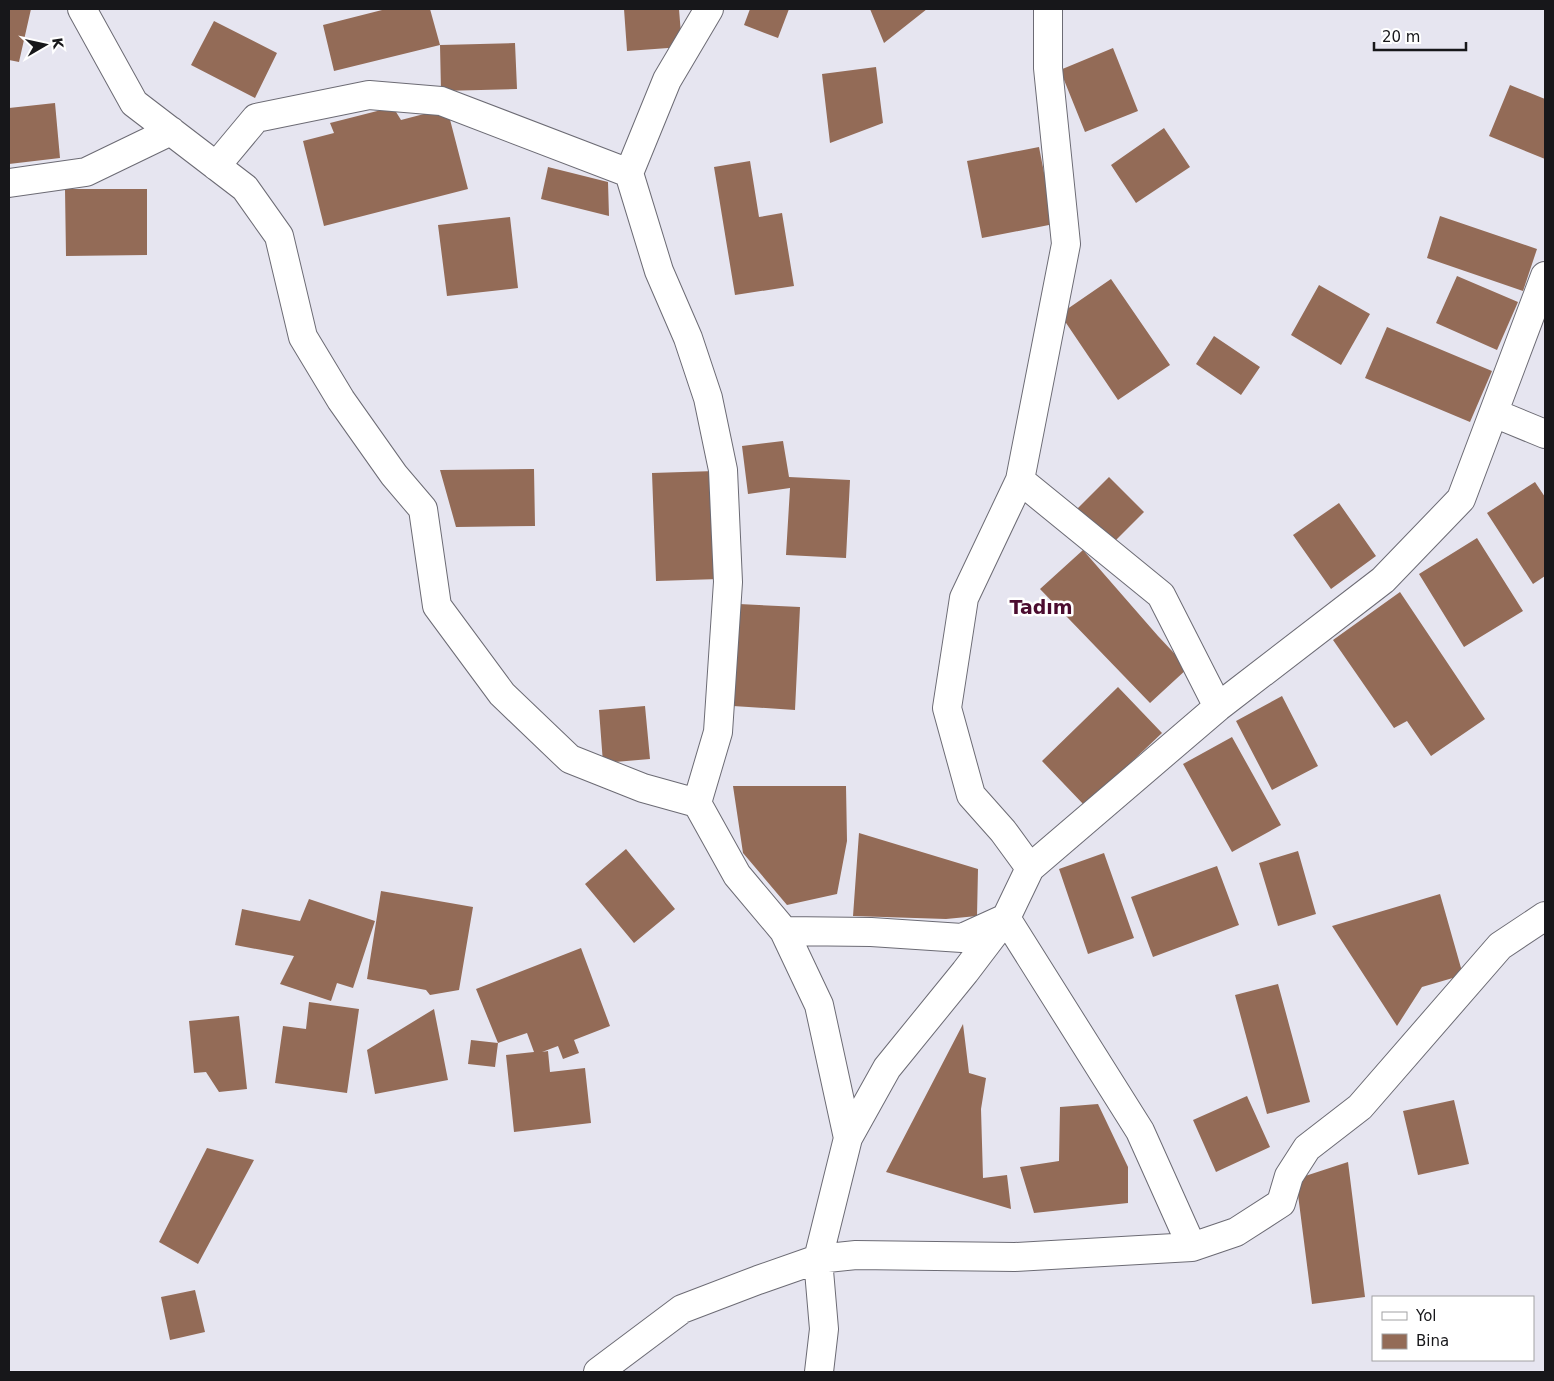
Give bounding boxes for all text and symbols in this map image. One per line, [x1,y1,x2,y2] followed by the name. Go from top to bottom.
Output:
[20,20,70,70] north arrow
[1374,20,1466,52] scale bar
[1382,28,1420,46] text: 20 m
[49,36,67,51] text: K
[1009,596,1073,618] district label: Tadım
[1372,1296,1534,1361] legend
[1415,1307,1437,1325] text: Yol
[1416,1332,1449,1350] text: Bina

